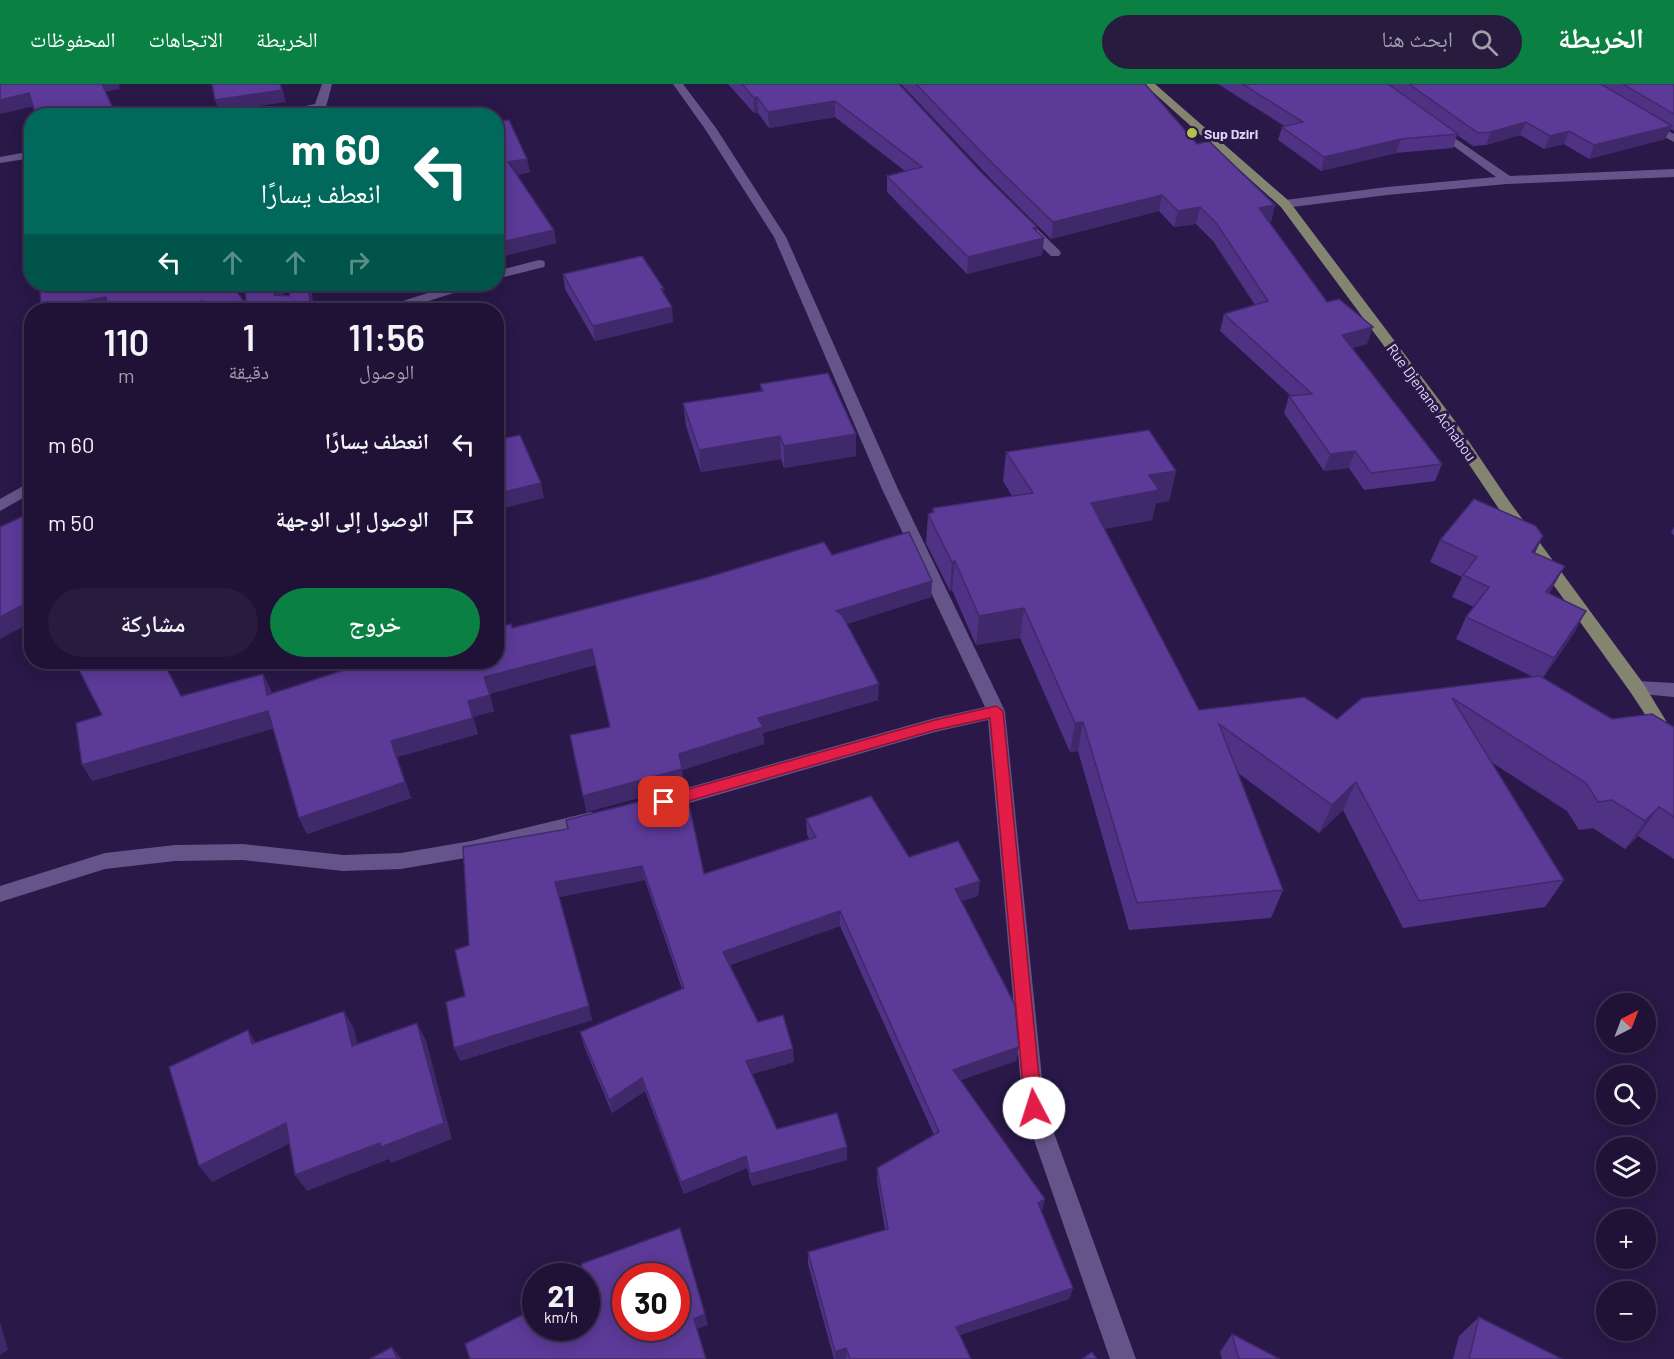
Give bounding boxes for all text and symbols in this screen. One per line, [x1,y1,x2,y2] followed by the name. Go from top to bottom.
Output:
[1102,15,1522,69] search box
[1558,20,1644,54] text: الخريطة
[1382,25,1453,51] text: ابحث هنا
[30,26,115,51] text: المحفوظات
[148,26,223,51] text: الاتجاهات
[256,26,318,51] text: الخريطة
[1468,26,1501,59] icon: search
[291,123,381,173] text: 60 m
[1204,125,1258,142] place label: Sup Dziri
[1185,126,1199,140] marker: Sup Dziri
[402,132,480,210] icon: left
[261,176,381,208] text: انعطف يسارًا
[153,246,186,279] icon: left
[216,246,249,279] icon: ahead
[279,246,312,279] icon: ahead
[342,246,375,279] icon: right
[242,315,255,358] text: 1
[348,315,425,358] text: 11:56
[103,320,149,363] text: 110
[1383,340,1481,464] street label: Rue Djenane Achabou
[228,359,269,383] text: دقيقة
[359,359,414,383] text: الوصول
[118,363,134,387] text: m
[325,427,429,453] text: انعطف يسارًا
[447,428,480,461] icon: left
[48,431,94,457] text: 60 m
[276,505,429,531] text: الوصول إلى الوجهة
[447,506,480,539] icon: arrive
[48,509,94,535] text: 50 m
[48,588,258,657] button: مشاركة
[270,588,480,657] button: خروج
[638,776,689,827] pin
[647,785,680,818] icon: arrive
[1596,993,1656,1053] north arrow
[1596,993,1656,1341] map controls
[1596,1065,1656,1125] button: search
[1002,1076,1066,1140] position arrow
[1596,1137,1656,1197] button: layers
[1596,1209,1656,1269] button: +
[612,1263,690,1341] speed limit sign: 30
[547,1277,575,1313] text: 21
[1596,1281,1656,1341] button: −
[544,1308,578,1326] text: km/h

